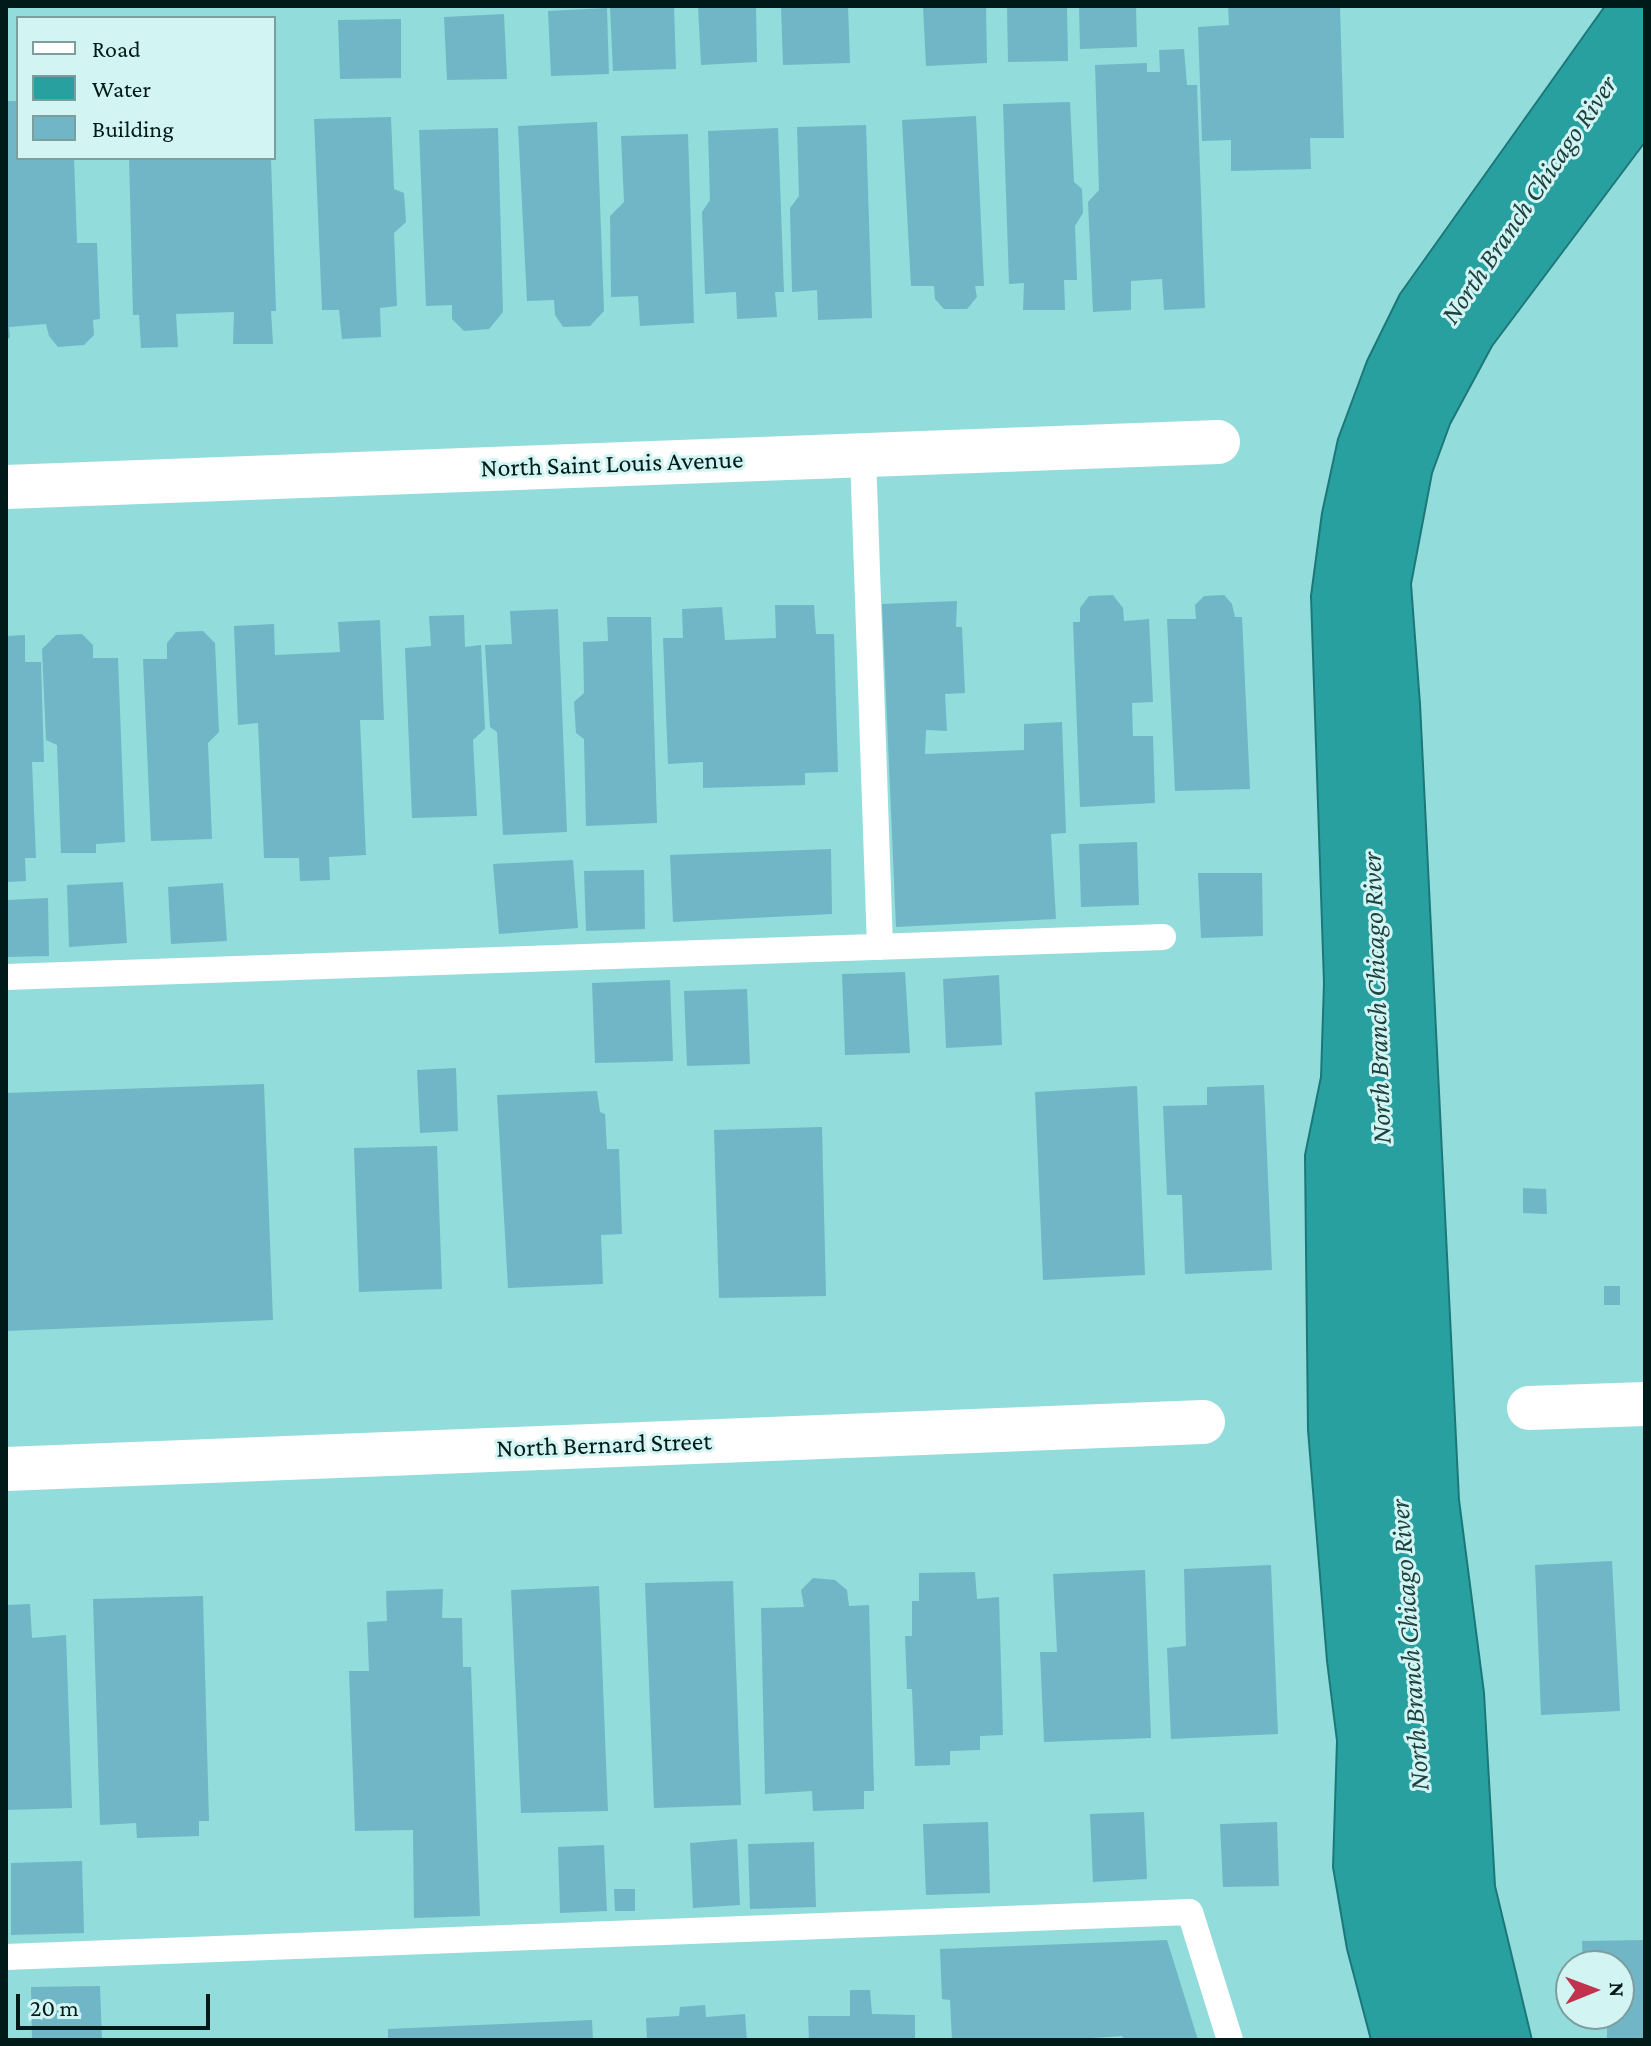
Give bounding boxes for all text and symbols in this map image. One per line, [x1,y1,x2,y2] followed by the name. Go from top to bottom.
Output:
[16,16,276,160] legend
[92,35,141,62] text: Road
[1433,69,1625,331] water label: North Branch Chicago River
[92,75,151,102] text: Water
[92,115,174,142] text: Building
[480,444,744,484] street label: North Saint Louis Avenue
[1355,851,1399,1145] water label: North Branch Chicago River
[496,1426,712,1464] street label: North Bernard Street
[1383,1498,1437,1792] water label: North Branch Chicago River
[1555,1950,1635,2030] north arrow
[20,1978,214,2028] scale bar
[1605,1982,1630,1997] text: N
[30,1994,79,2021] text: 20 m

